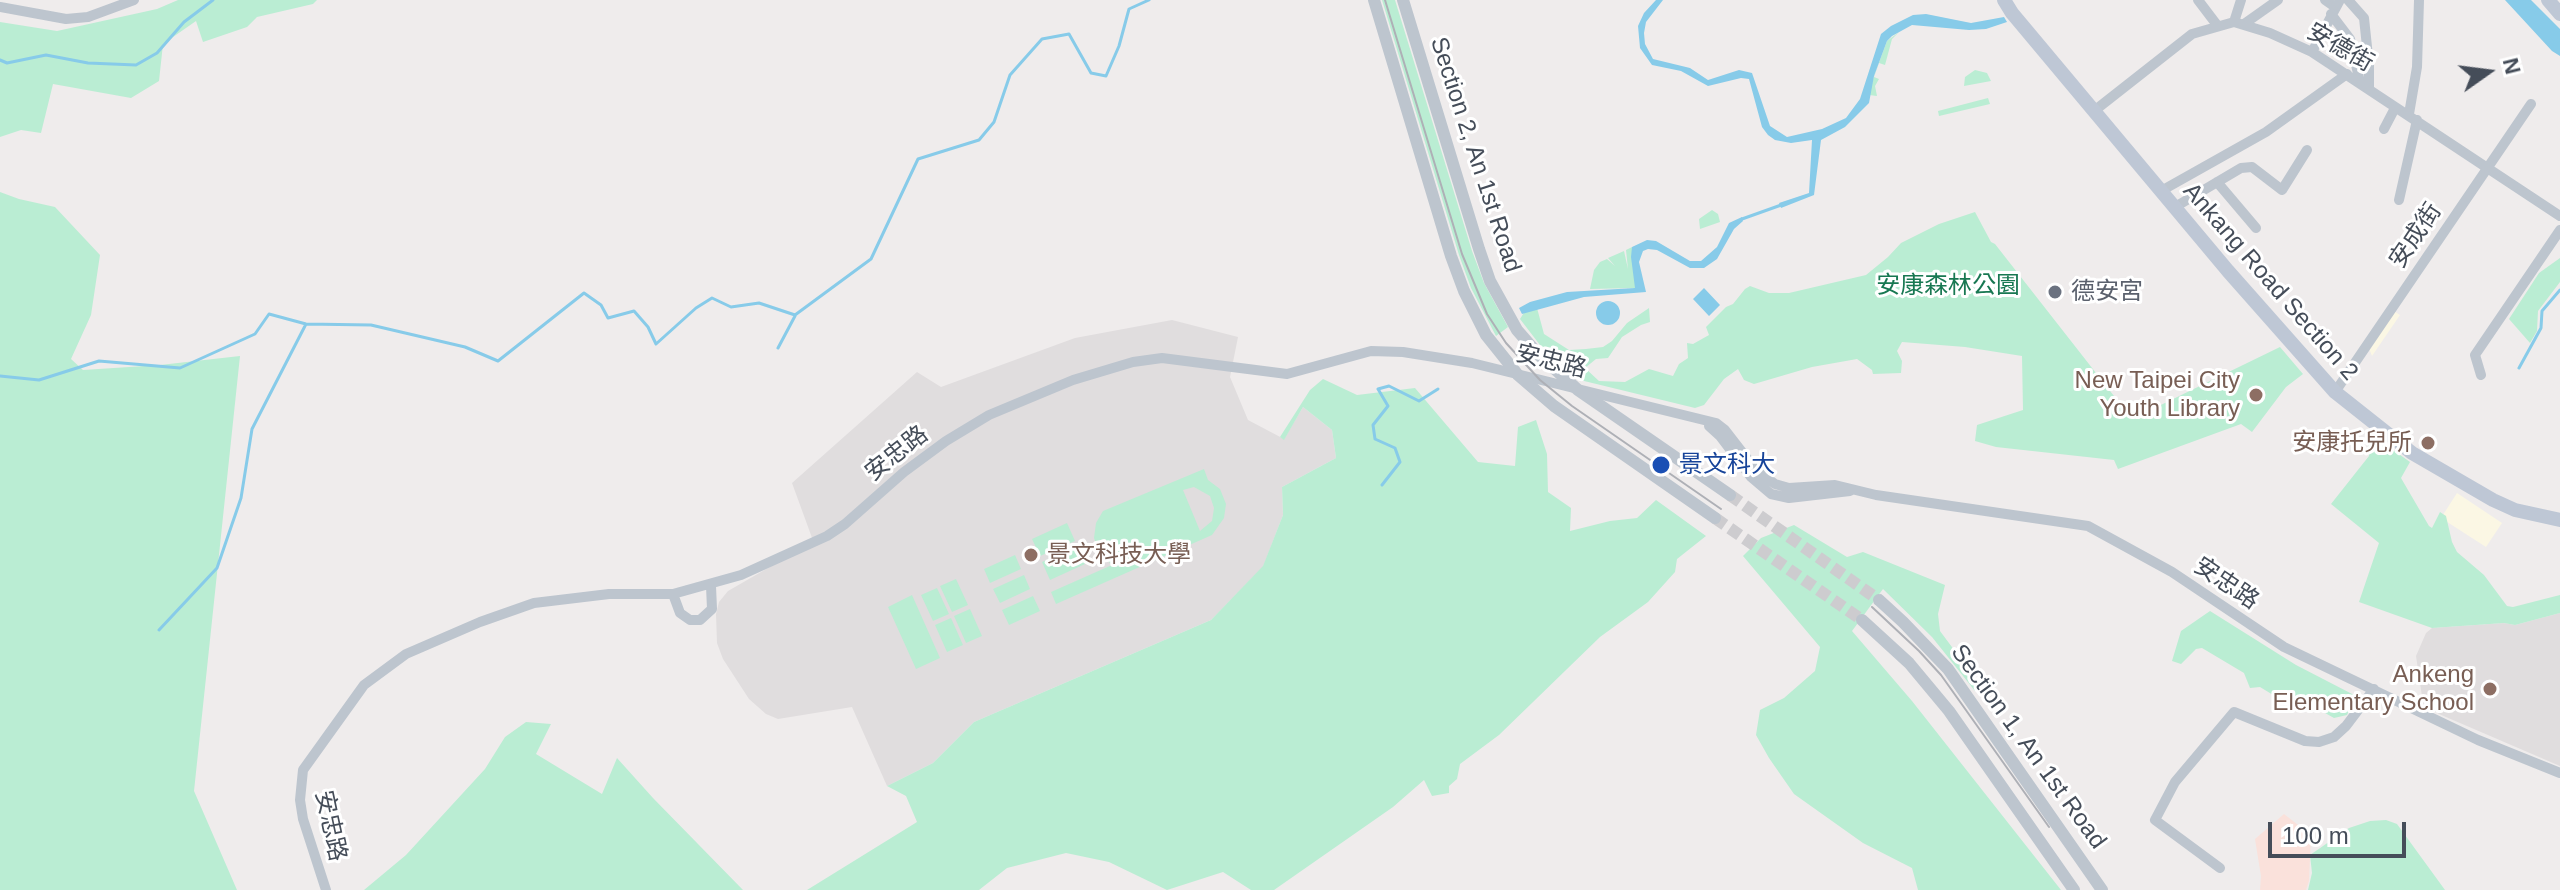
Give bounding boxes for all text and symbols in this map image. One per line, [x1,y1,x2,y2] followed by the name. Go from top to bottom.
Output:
[2302,18,2378,78] street label: 安德街
[2448,32,2528,112] north arrow
[1423,34,1527,276] street label: Section 2, An 1st Road
[2498,55,2526,77] text: N
[2176,177,2364,387] street label: Ankang Road Section 2
[2384,198,2448,274] street label: 安成街
[1876,272,2020,300] park label: 安康森林公園
[2071,278,2143,306] place label: 德安宮
[2046,283,2064,301] marker: 德安宮
[1513,339,1589,385] street label: 安忠路
[2075,367,2240,423] place label: New Taipei City Youth Library
[2247,386,2265,404] marker: New Taipei City Youth Library
[860,420,934,488] street label: 安忠路
[2292,429,2412,457] place label: 安康托兒所
[2419,434,2437,452] marker: 安康托兒所
[1679,451,1775,479] place label: 景文科大
[1650,454,1672,476] marker: 景文科大
[1047,541,1191,569] place label: 景文科技大學
[1022,546,1040,564] marker: 景文科技大學
[2188,552,2264,616] street label: 安忠路
[1944,639,2112,855] street label: Section 1, An 1st Road
[2273,661,2474,717] place label: Ankeng Elementary School
[2481,680,2499,698] marker: Ankeng Elementary School
[308,788,352,864] street label: 安忠路
[2272,806,2410,856] scale bar
[2282,822,2349,849] text: 100 m

